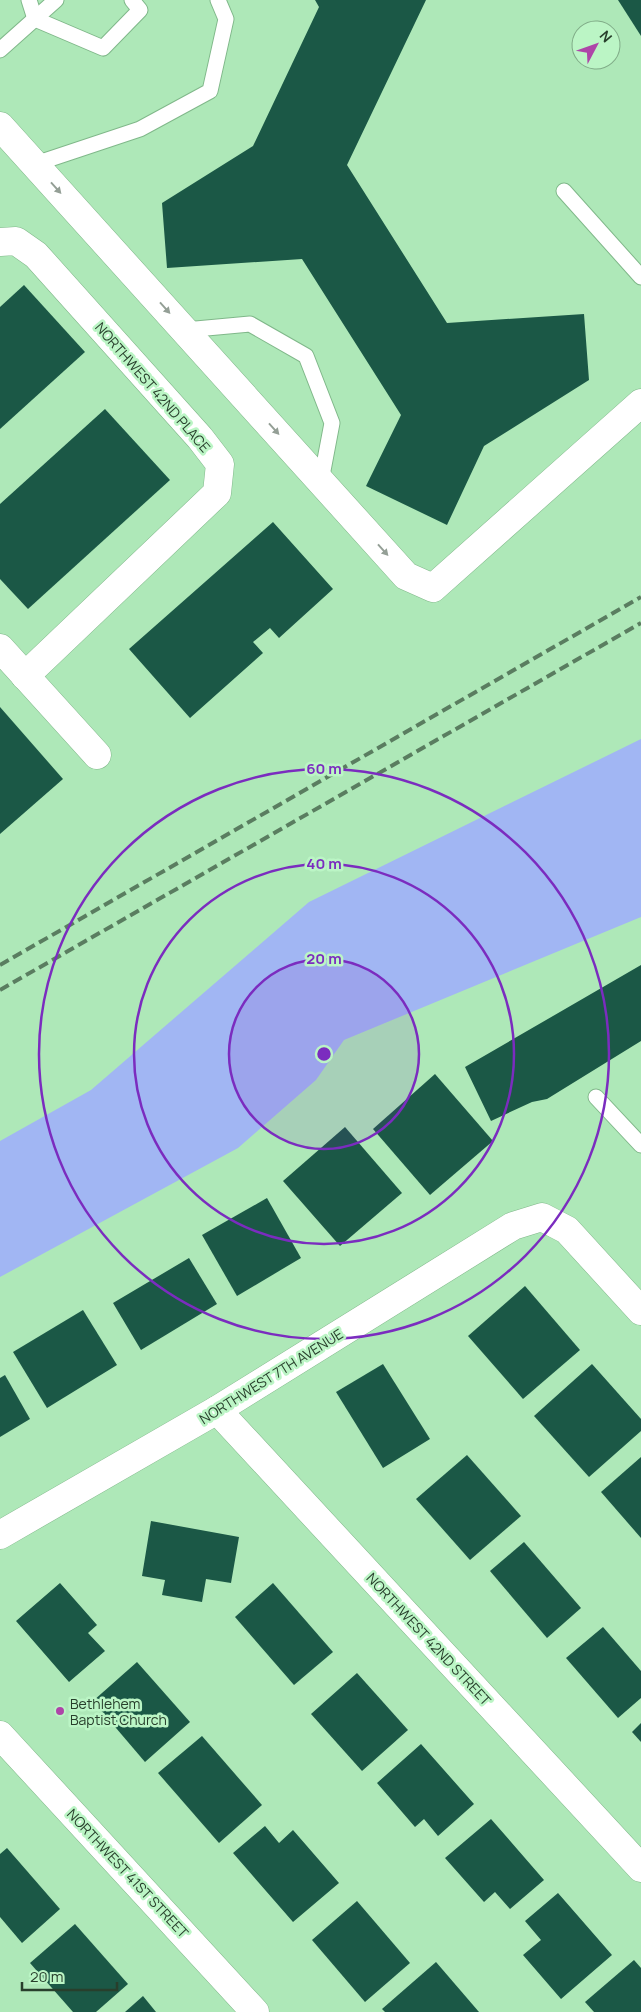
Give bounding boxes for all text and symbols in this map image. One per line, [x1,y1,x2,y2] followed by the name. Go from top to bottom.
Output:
[571,20,621,70] north arrow
[596,26,617,46] text: N
[50,181,62,193] one-way arrow
[159,302,171,314] one-way arrow
[91,318,215,456] street label: NORTHWEST 42ND PLACE
[268,422,280,434] one-way arrow
[377,543,388,556] one-way arrow
[306,758,342,779] text: 60 m
[306,853,342,874] text: 40 m
[306,948,342,969] text: 20 m
[315,1045,333,1063] centre of rings
[196,1324,346,1428] street label: NORTHWEST 7TH AVENUE
[362,1569,496,1710] street label: NORTHWEST 42ND STREET
[70,1694,167,1729] place label: Bethlehem Baptist Church
[54,1705,66,1717] marker: Bethlehem Baptist Church
[63,1804,193,1942] street label: NORTHWEST 41ST STREET
[22,1960,118,1992] scale bar
[30,1966,63,1987] text: 20 m

